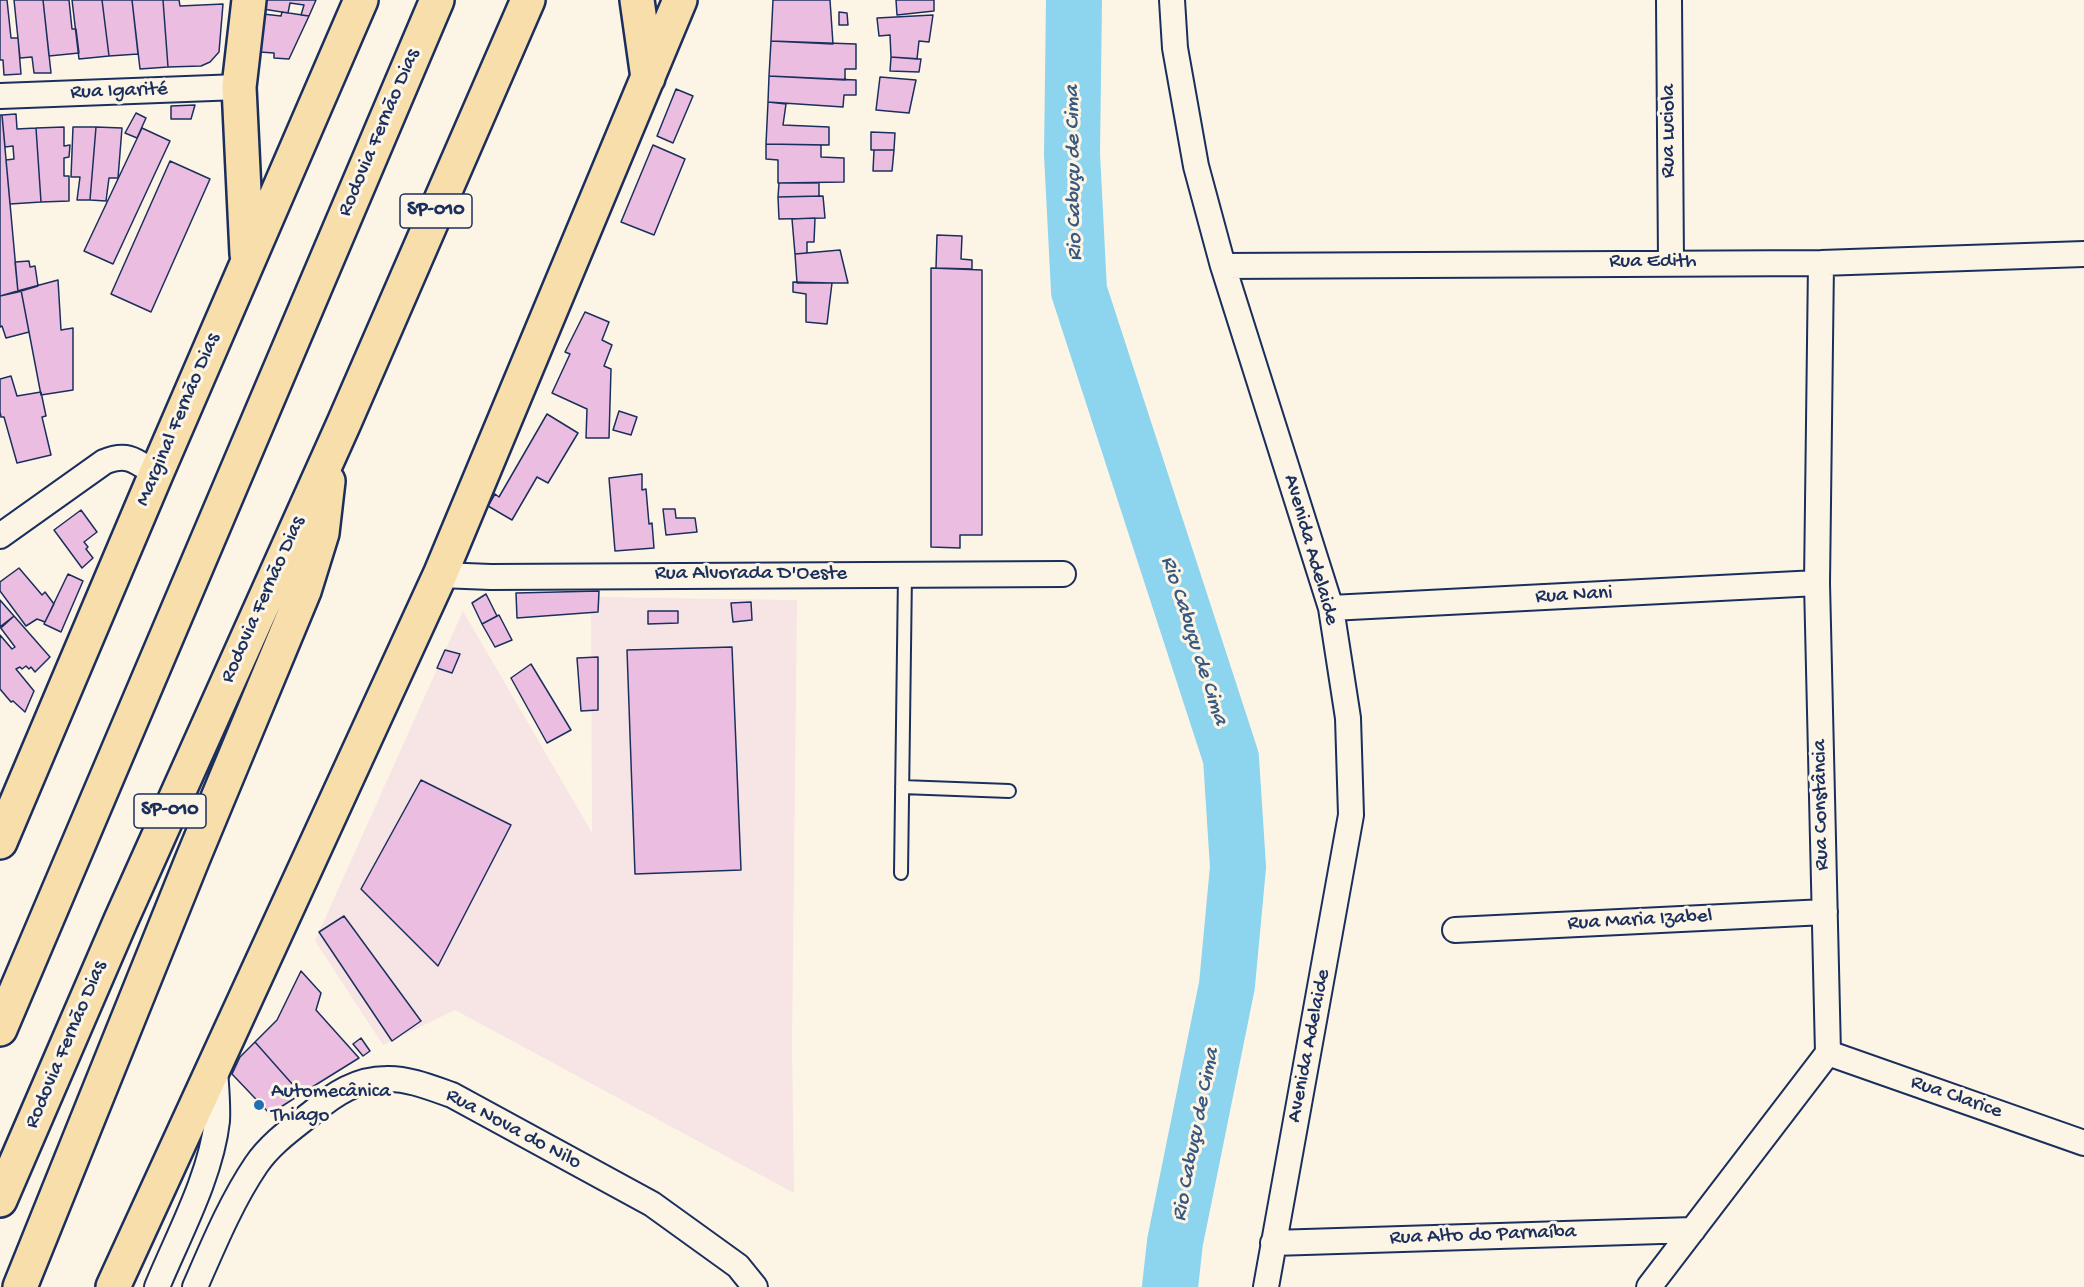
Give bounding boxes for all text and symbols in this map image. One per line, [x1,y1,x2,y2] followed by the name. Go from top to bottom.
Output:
[333,45,427,221] street label: Rodovia Fernão Dias
[70,78,168,106] street label: Rua Igarité
[1657,84,1683,178] street label: Rua Luciola
[1060,85,1090,261] water label: Rio Cabuçu de Cima
[400,194,472,228] road number: SP-010
[1609,250,1697,276] street label: Rua Edith
[131,330,227,510] street label: Marginal Fernão Dias
[1276,472,1344,628] street label: Avenida Adelaide
[216,513,312,687] street label: Rodovia Fernão Dias
[1153,553,1233,729] water label: Rio Cabuçu de Cima
[655,562,847,588] street label: Rua Alvorada D'Oeste
[1535,581,1613,611] street label: Rua Nani
[1808,739,1836,871] street label: Rua Constância
[134,794,206,828] road number: SP-010
[1567,905,1713,937] street label: Rua Maria Izabel
[20,957,114,1133] street label: Rodovia Fernão Dias
[1283,967,1337,1125] street label: Avenida Adelaide
[1167,1046,1227,1224] water label: Rio Cabuçu de Cima
[1907,1071,2005,1125] street label: Rua Clarice
[271,1080,391,1130] place label: Automecânica Thiago
[441,1084,585,1176] street label: Rua Nova do Nilo
[252,1098,266,1112] marker: Automecânica Thiago
[1389,1220,1577,1252] street label: Rua Alto do Parnaíba

